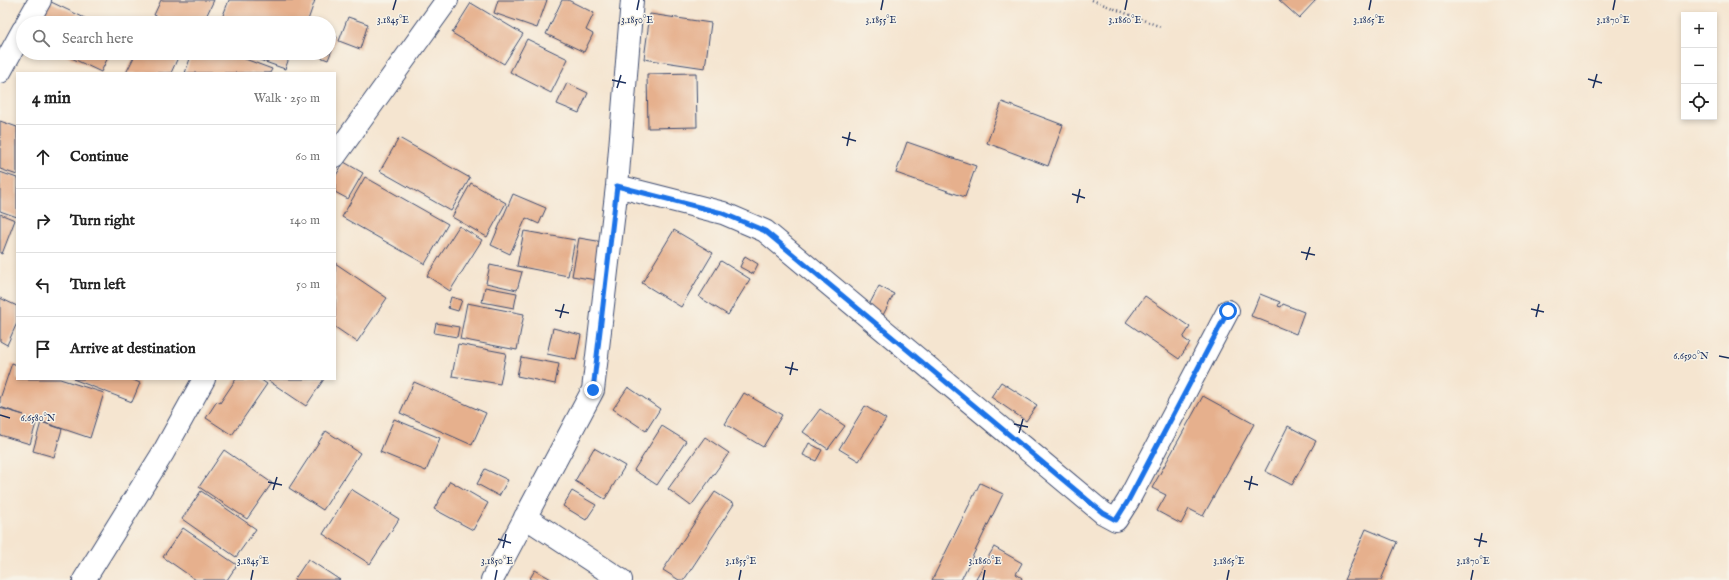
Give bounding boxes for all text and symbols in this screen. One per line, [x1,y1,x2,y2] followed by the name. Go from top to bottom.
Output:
[1681,12,1717,120] map controls
[1681,12,1717,48] button: +
[377,14,409,27] text: 3.1845°E
[621,14,653,27] text: 3.1850°E
[866,14,897,27] text: 3.1855°E
[1109,14,1141,27] text: 3.1860°E
[1353,14,1385,27] text: 3.1865°E
[1596,14,1630,27] text: 3.1870°E
[16,16,336,60] search box
[30,27,52,49] icon: search
[62,29,133,48] text: Search here
[1681,48,1717,84] button: −
[1681,84,1717,120] button: locate
[32,88,71,109] text: 4 min
[254,90,320,107] text: Walk · 250 m
[32,146,54,168] icon: ahead
[70,147,128,166] text: Continue
[295,148,320,165] text: 60 m
[32,210,54,232] icon: right
[70,211,135,230] text: Turn right
[290,212,320,229] text: 140 m
[32,274,54,296] icon: left
[70,275,126,294] text: Turn left
[296,276,320,293] text: 50 m
[1219,302,1237,320] route start
[32,338,54,360] icon: arrive
[70,339,196,358] text: Arrive at destination
[1673,350,1709,363] text: 6.6590°N
[584,381,602,399] route end
[21,412,56,425] text: 6.6580°N
[237,555,269,568] text: 3.1845°E
[481,555,513,568] text: 3.1850°E
[726,555,757,568] text: 3.1855°E
[969,555,1001,568] text: 3.1860°E
[1213,555,1245,568] text: 3.1865°E
[1456,555,1490,568] text: 3.1870°E

